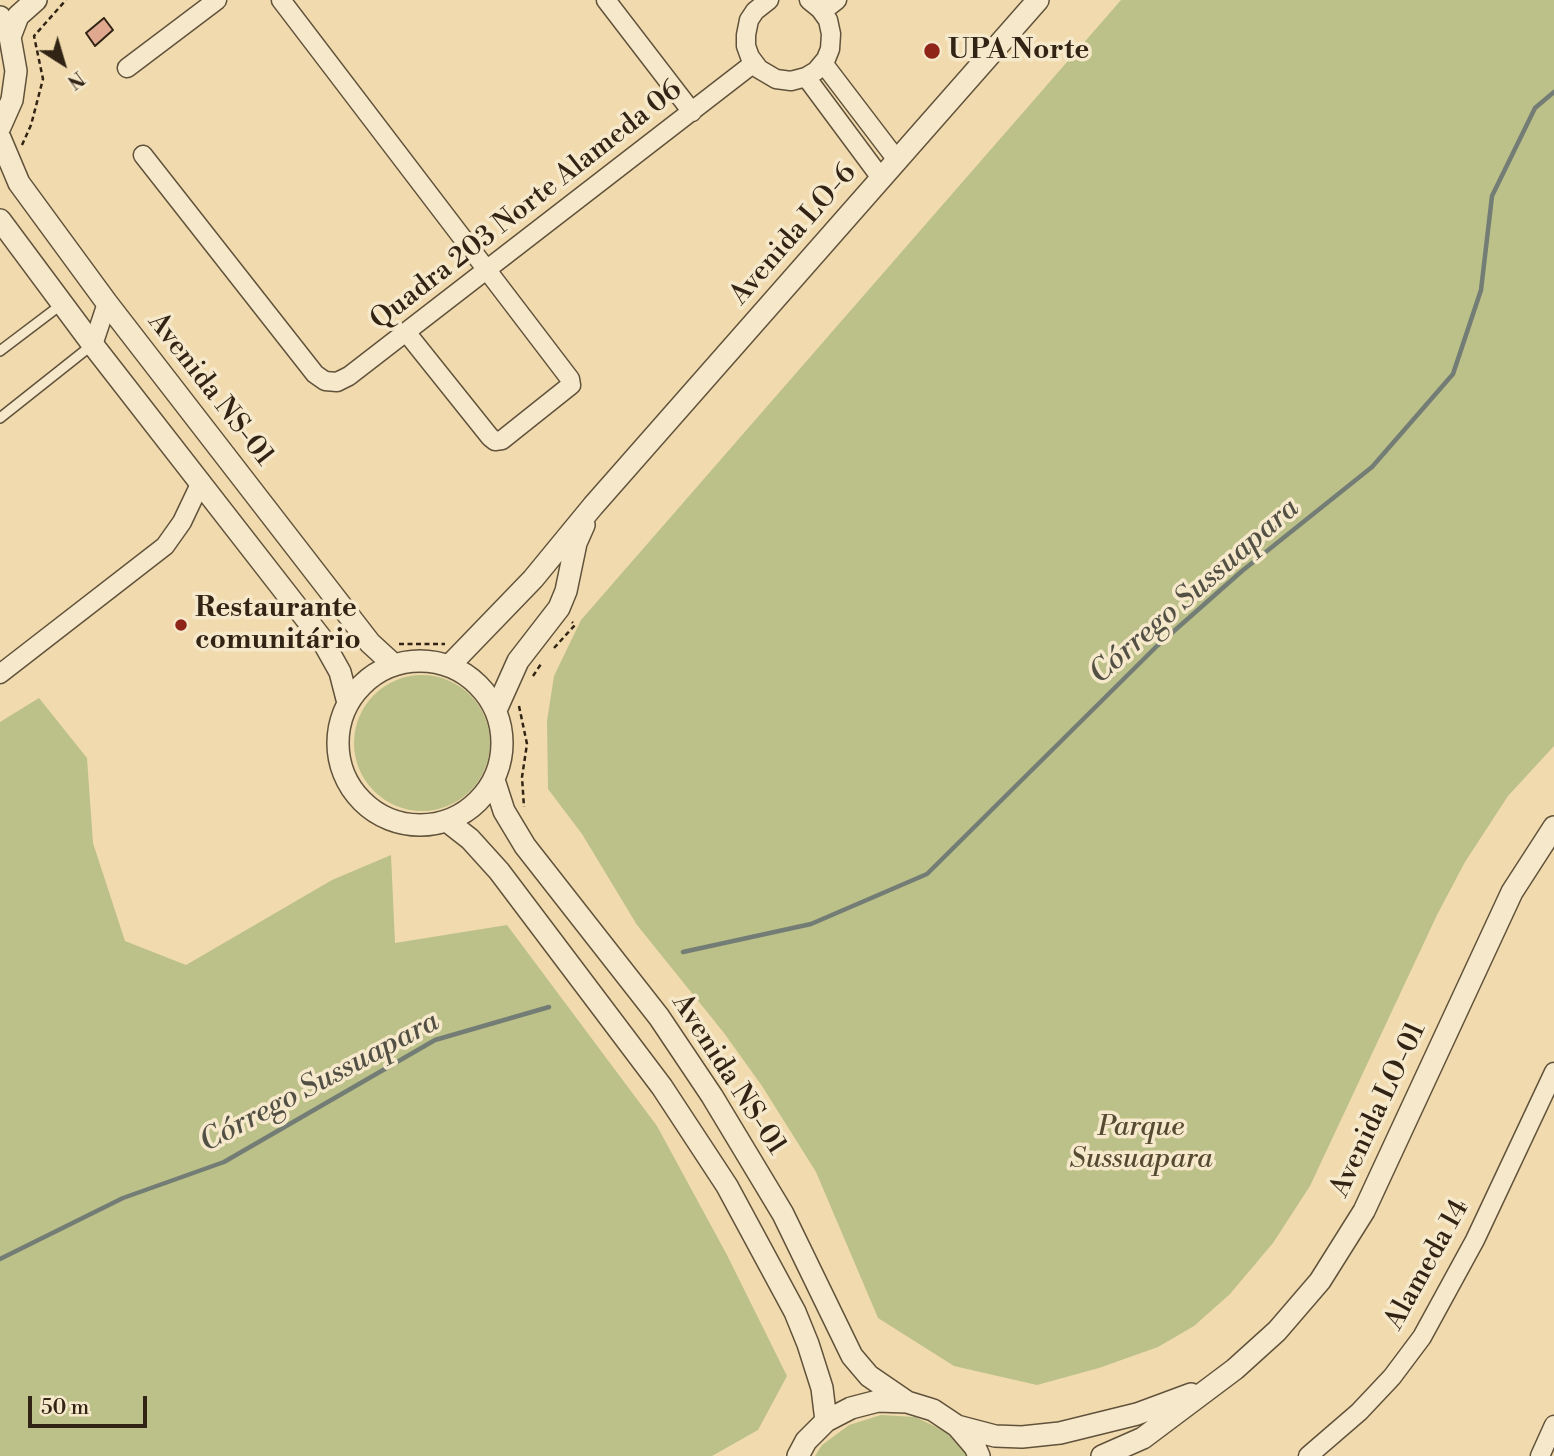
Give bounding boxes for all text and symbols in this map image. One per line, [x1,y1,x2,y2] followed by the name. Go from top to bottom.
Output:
[28,28,98,98] north arrow
[948,34,1089,68] place label: UPA Norte
[922,41,942,61] marker: UPA Norte
[62,66,89,94] text: N
[365,74,689,338] street label: Quadra 203 Norte Alameda 06
[724,157,864,313] street label: Avenida LO-6
[140,307,280,473] street label: Avenida NS-01
[1083,491,1307,693] water label: Córrego Sussuapara
[195,592,361,658] place label: Restaurante comunitário
[173,617,189,633] marker: Restaurante comunitário
[664,988,792,1162] street label: Avenida NS-01
[194,1005,446,1161] water label: Córrego Sussuapara
[1324,1017,1434,1203] street label: Avenida LO-01
[1070,1111,1212,1177] park label: Parque Sussuapara
[1378,1194,1478,1336] street label: Alameda 14
[32,1382,150,1426] scale bar
[41,1395,89,1421] text: 50 m

